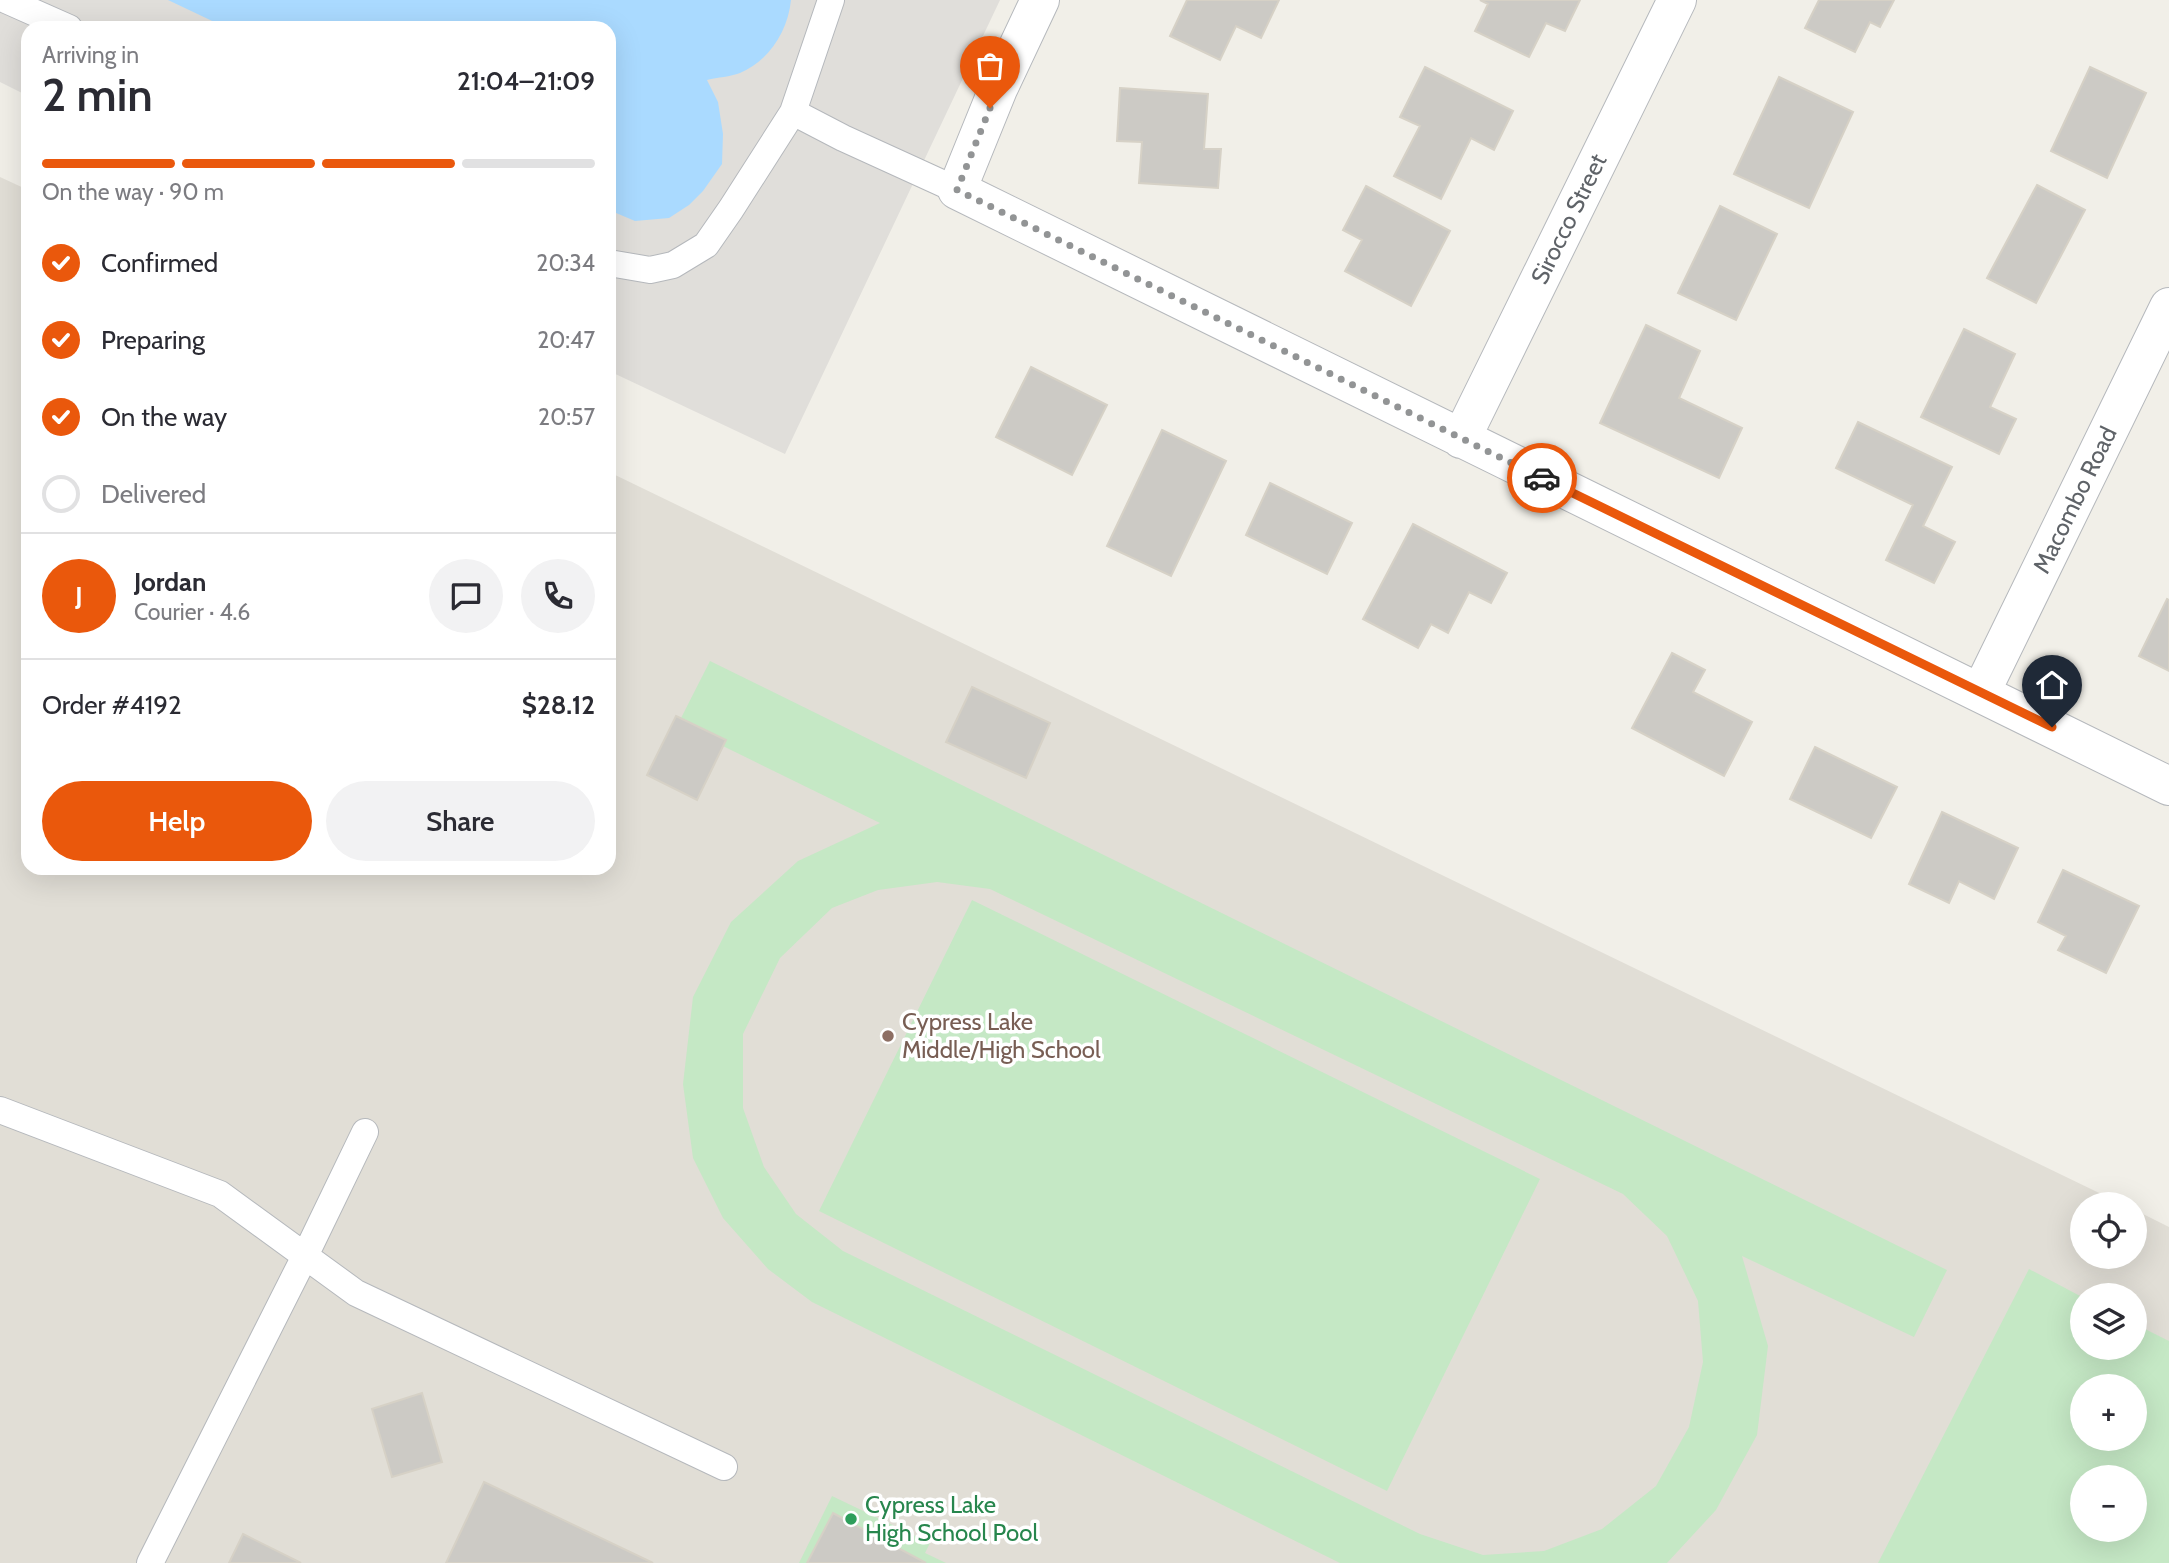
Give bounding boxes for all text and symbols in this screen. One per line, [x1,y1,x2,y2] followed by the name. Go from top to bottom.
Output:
[960,36,1020,108] pin
[42,41,139,69] text: Arriving in
[971,47,1009,85] icon: bag
[457,65,595,97] text: 21:04–21:09
[42,67,153,123] text: 2 min
[1525,149,1613,289] street label: Sirocco Street
[42,178,224,206] text: On the way · 90 m
[42,244,80,282] icon: check
[101,247,218,279] text: Confirmed
[536,249,595,277] text: 20:34
[42,321,80,359] icon: check
[101,324,205,356] text: Preparing
[537,326,595,354] text: 20:47
[42,398,80,436] icon: check
[101,401,227,433] text: On the way
[538,403,595,431] text: 20:57
[2026,422,2123,578] street label: Macombo Road
[1507,443,1577,513] courier
[1523,459,1561,497] icon: car
[101,478,206,510] text: Delivered
[429,559,503,633] button: chat
[521,559,595,633] button: phone
[134,566,206,598] text: Jordan
[75,580,83,612] text: J
[134,598,250,626] text: Courier · 4.6
[2022,655,2082,727] pin
[2033,666,2071,704] icon: home
[42,689,182,721] text: Order #4192
[522,689,595,721] text: $28.12
[42,781,312,861] button: Help
[326,781,595,861] button: Share
[902,1007,1101,1064] place label: Cypress Lake Middle/High School
[880,1028,896,1044] marker: Cypress Lake Middle/High School
[2070,1192,2147,1542] map controls
[2070,1192,2147,1269] button: locate
[2070,1283,2147,1360] button: layers
[2070,1374,2147,1451] button: +
[2070,1465,2147,1542] button: −
[865,1490,1038,1547] place label: Cypress Lake High School Pool
[843,1511,859,1527] marker: Cypress Lake High School Pool

